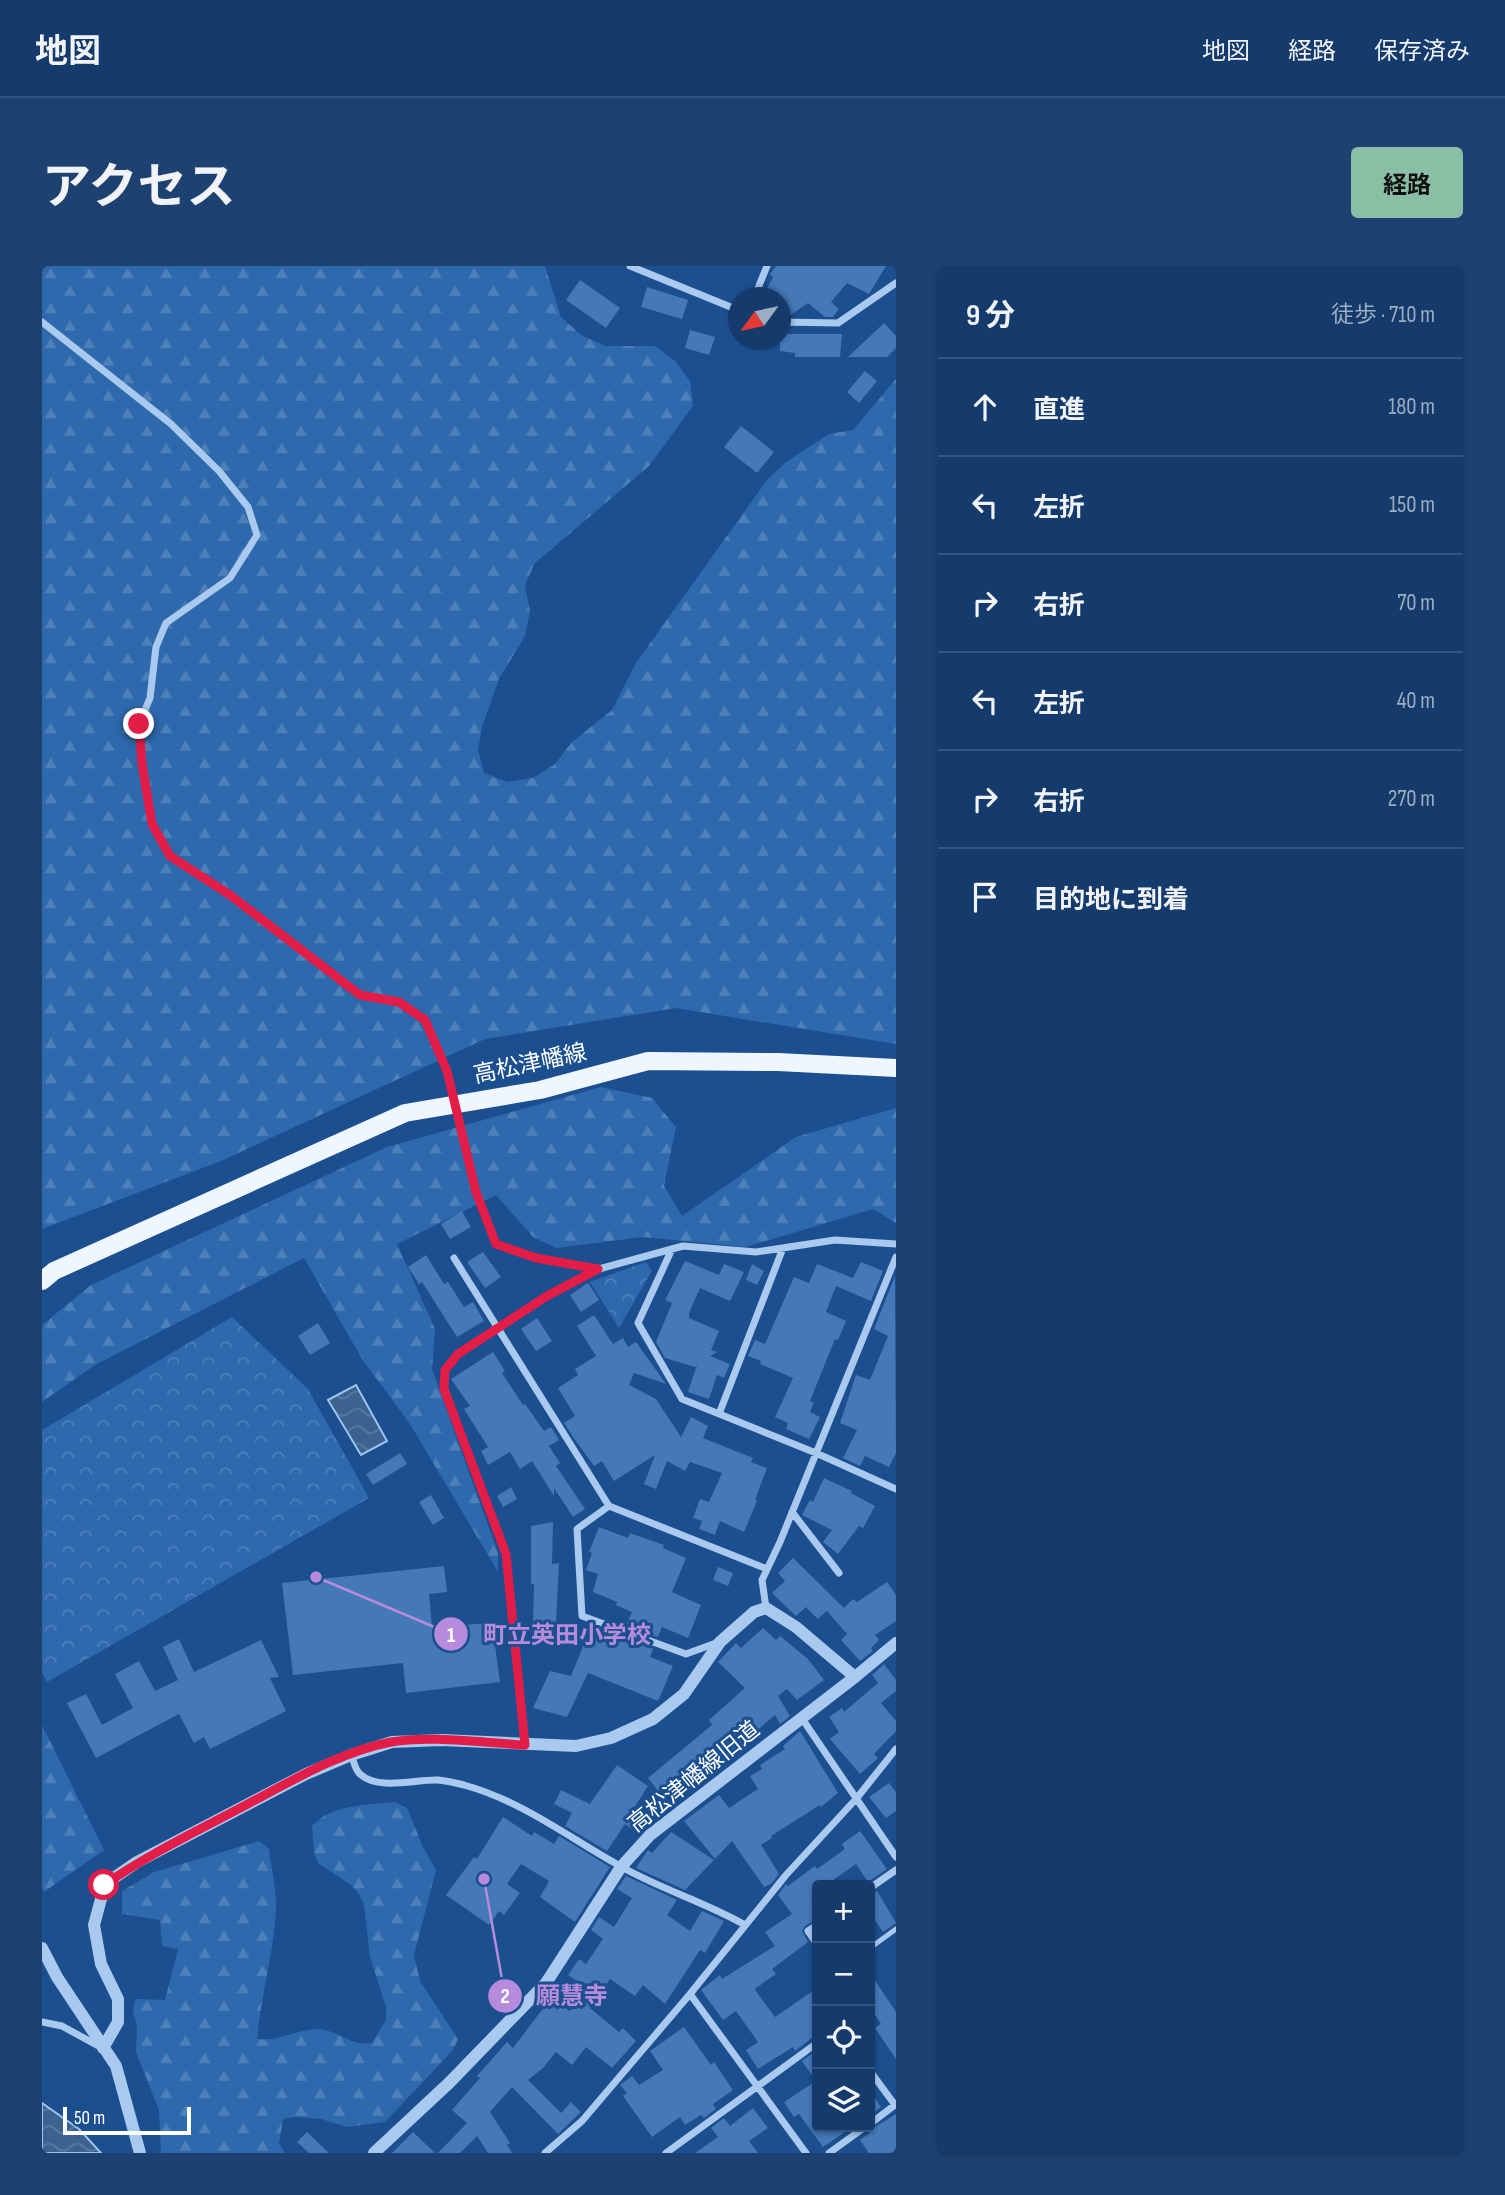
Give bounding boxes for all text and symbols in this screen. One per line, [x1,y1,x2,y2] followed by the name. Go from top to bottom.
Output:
[35,32,101,72] text: 地図
[1202,37,1250,66] text: 地図
[1288,37,1336,66] text: 経路
[1374,37,1470,66] text: 保存済み
[1351,147,1463,218] button: 経路
[42,159,236,218] text: アクセス
[728,287,791,350] north arrow
[966,298,1015,334] text: 9 分
[1331,301,1435,329] text: 徒歩 · 710 m
[966,388,1004,426] icon: ahead
[1388,393,1435,421] text: 180 m
[1033,395,1085,426] text: 直進
[966,486,1004,524] icon: left
[1389,491,1435,519] text: 150 m
[1033,493,1085,524] text: 左折
[966,584,1004,622] icon: right
[1397,589,1435,617] text: 70 m
[1033,591,1085,622] text: 右折
[966,682,1004,720] icon: left
[1397,687,1435,715] text: 40 m
[1033,689,1085,720] text: 左折
[123,708,154,739] route end
[966,780,1004,818] icon: right
[1388,785,1435,813] text: 270 m
[1033,787,1085,818] text: 右折
[966,878,1004,916] icon: arrive
[1033,885,1189,916] text: 目的地に到着
[471,1038,589,1090] street label: 高松津幡線
[434,1612,665,1657] callout: 町立英田小学校
[483,1621,651,1650] text: 町立英田小学校
[447,1623,455,1648] text: 1
[623,1715,765,1839] street label: 高松津幡線旧道
[88,1869,119,1900] route start
[812,1880,875,2132] map controls
[812,1880,875,1943] button: +
[812,1943,875,2006] button: −
[487,1973,622,2018] callout: 願慧寺
[536,1982,608,2011] text: 願慧寺
[500,1984,510,2009] text: 2
[812,2006,875,2069] button: locate
[812,2069,875,2132] button: layers
[63,2104,191,2136] scale bar
[74,2107,105,2130] text: 50 m

